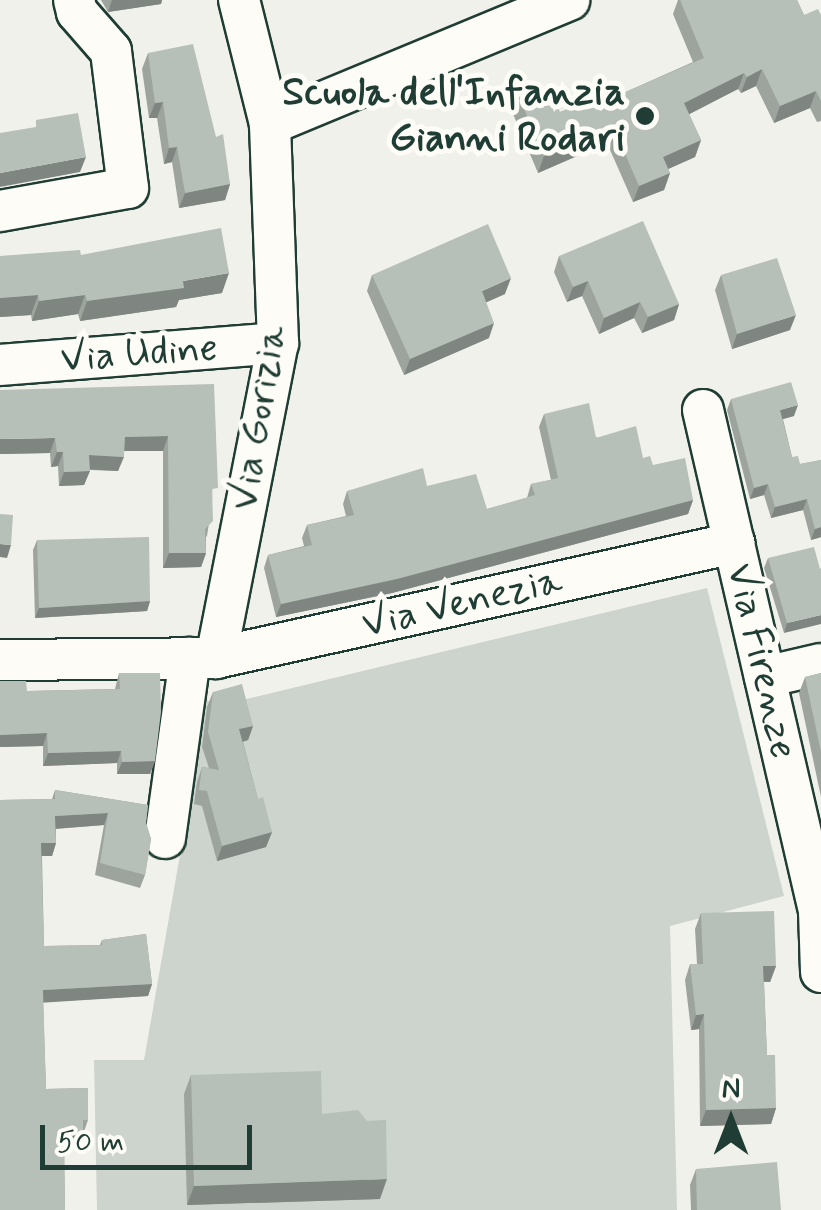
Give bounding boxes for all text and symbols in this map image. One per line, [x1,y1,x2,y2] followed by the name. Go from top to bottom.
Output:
[282,69,625,163] place label: Scuola dell'Infanzia Gianni Rodari
[634,105,656,127] marker: Scuola dell'Infanzia Gianni Rodari
[221,322,297,514] street label: Via Gorizia
[57,324,221,384] street label: Via Udine
[359,557,565,649] street label: Via Venezia
[715,558,807,764] street label: Via Firenze
[681,1070,781,1170] north arrow
[722,1071,740,1108] text: N
[45,1105,258,1167] scale bar
[57,1123,124,1162] text: 50 m

